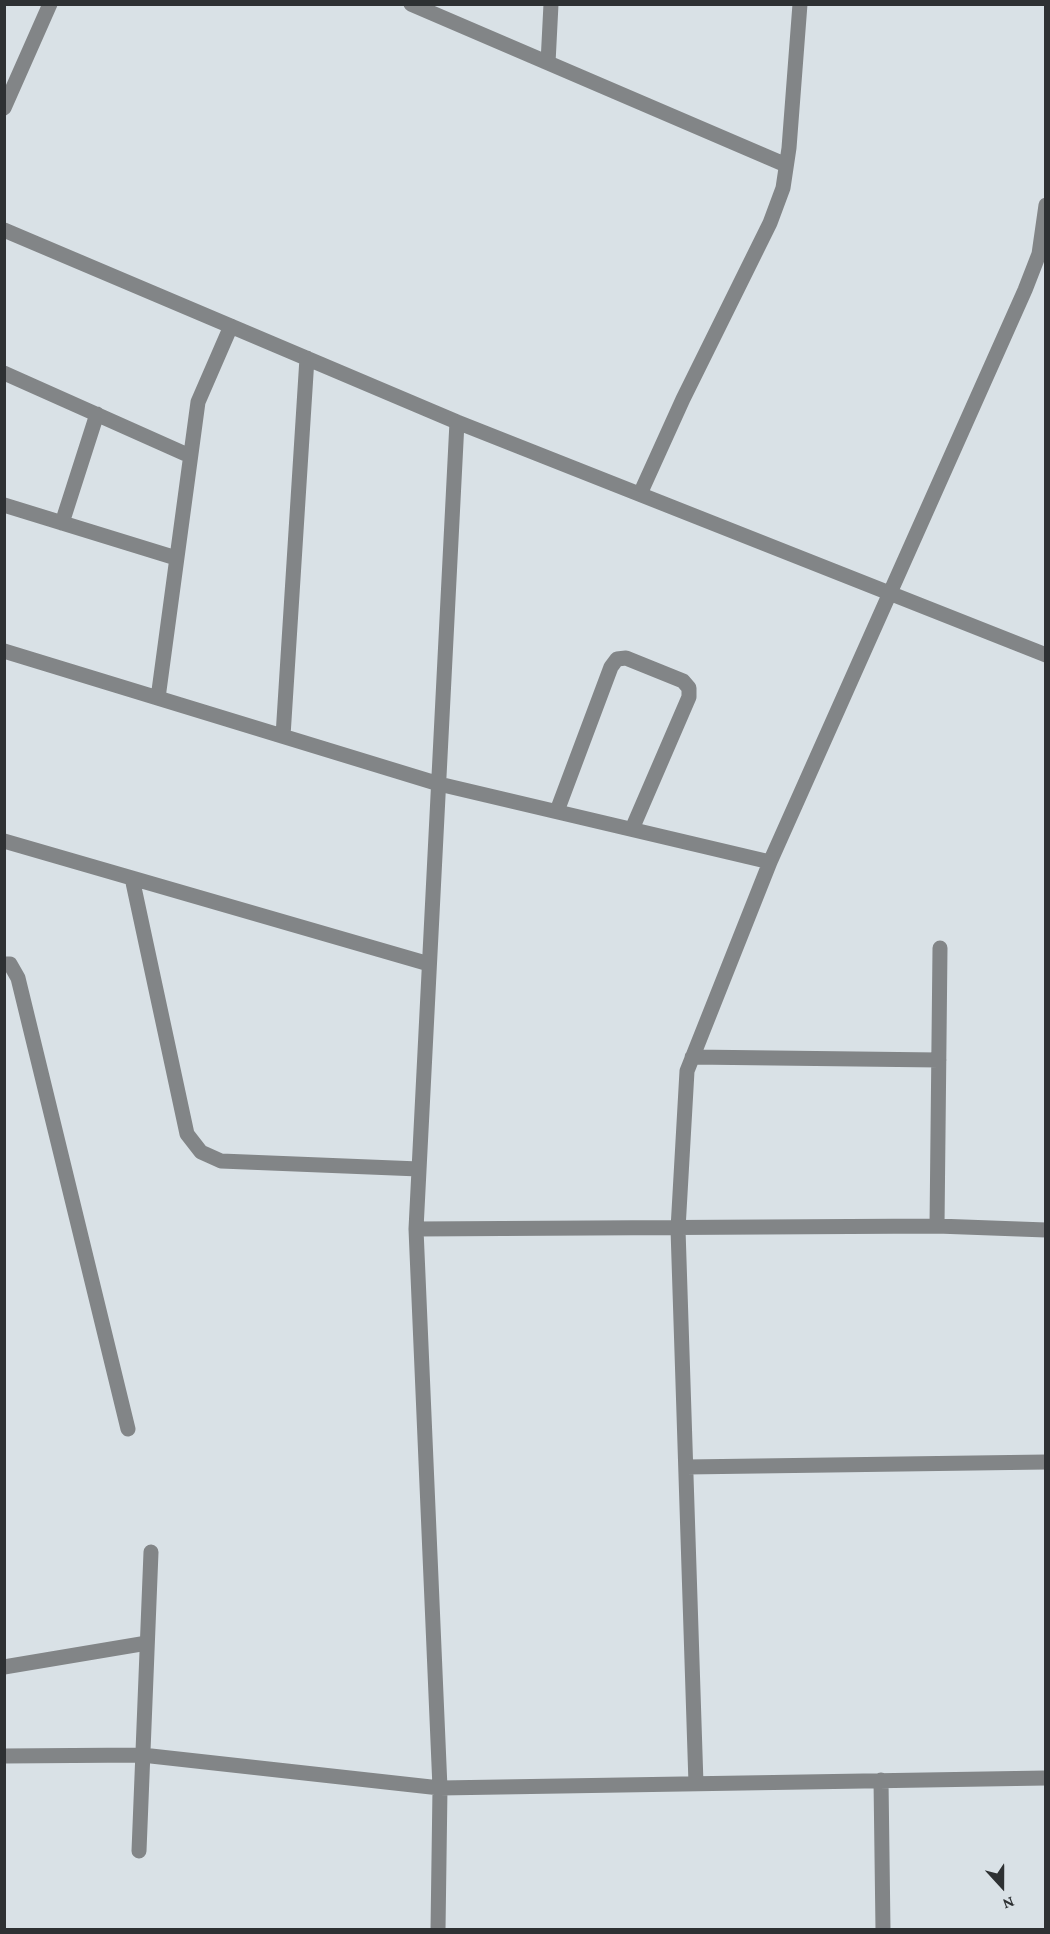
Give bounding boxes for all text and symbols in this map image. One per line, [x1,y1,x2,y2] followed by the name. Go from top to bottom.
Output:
[972,1856,1032,1916] north arrow
[1000,1893,1017,1913] text: N

